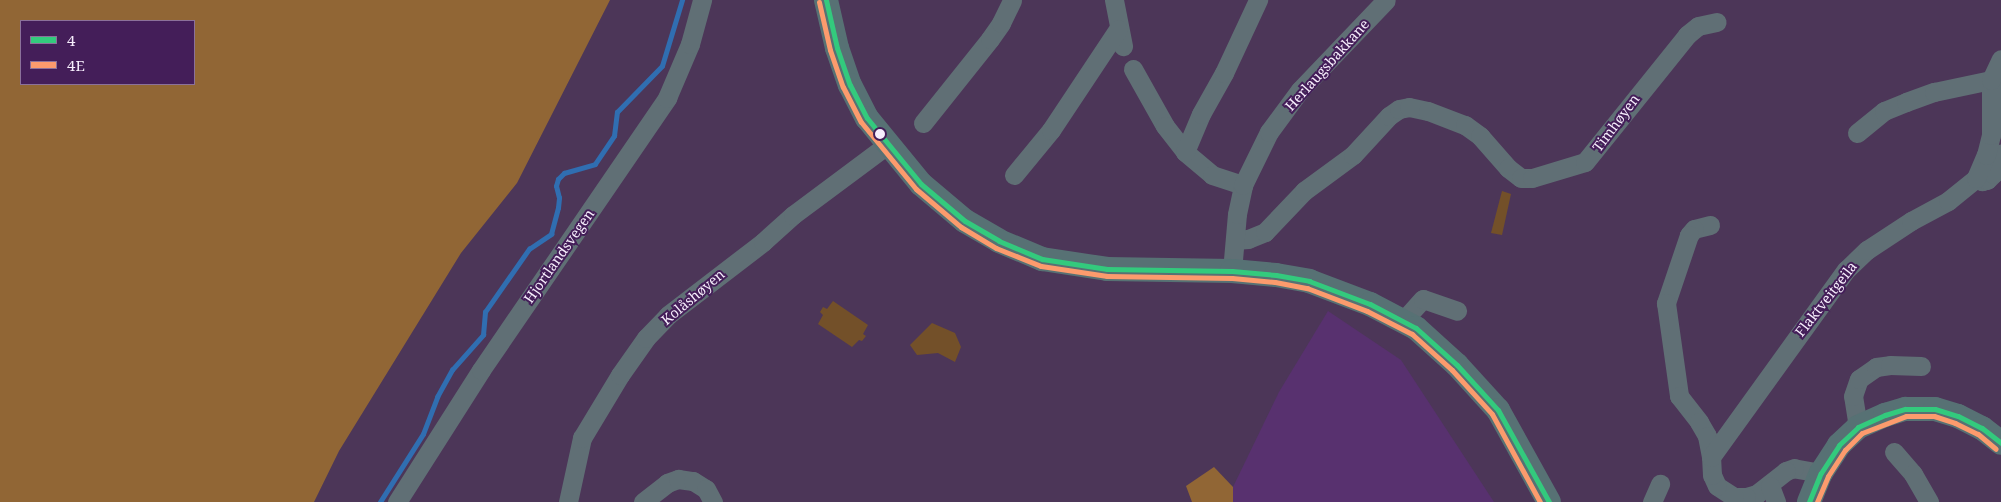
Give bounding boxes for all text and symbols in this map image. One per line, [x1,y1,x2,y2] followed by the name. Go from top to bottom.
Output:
[1281,16,1373,114] street label: Herlaugsbakkane
[20,20,195,85] legend
[67,30,75,50] text: 4
[67,55,85,75] text: 4E
[1589,91,1643,155] street label: Timhøyen
[875,129,885,139] unlabelled marker
[520,206,598,306] street label: Hjortlandsvegen
[1792,258,1860,340] street label: Flaktveitgeila
[658,266,728,328] street label: Kolåshøyen

